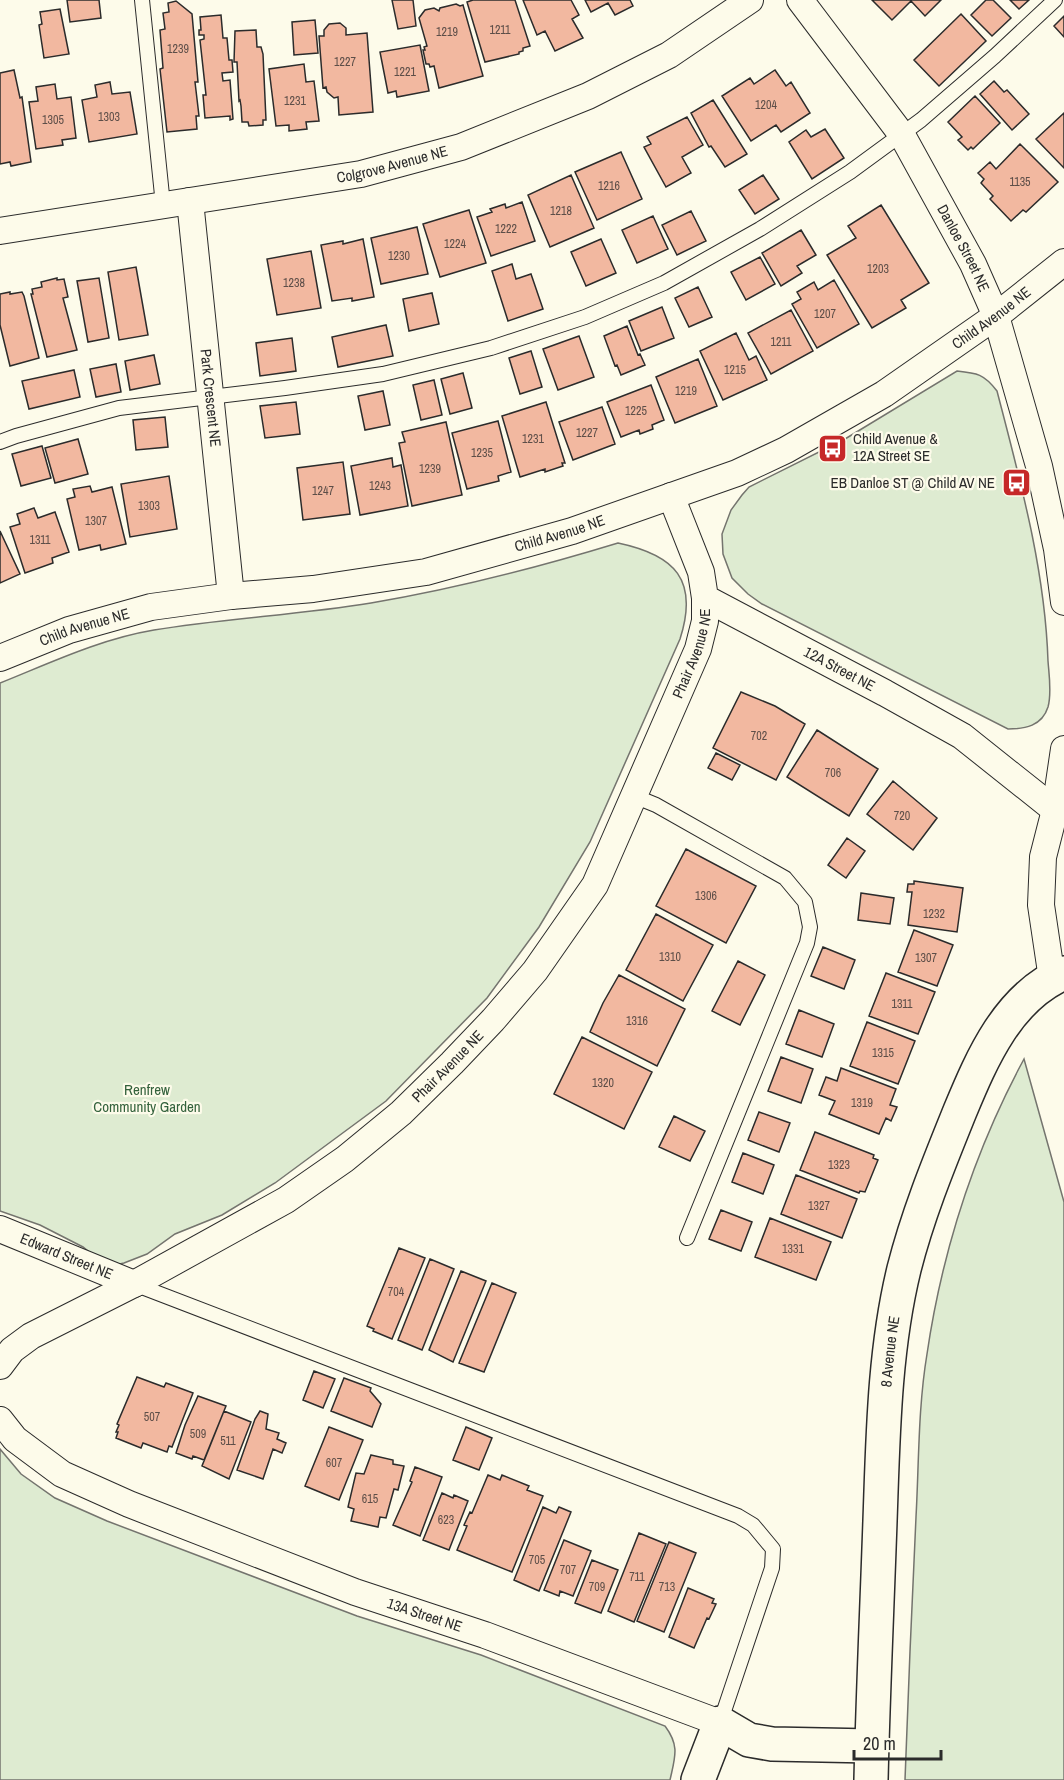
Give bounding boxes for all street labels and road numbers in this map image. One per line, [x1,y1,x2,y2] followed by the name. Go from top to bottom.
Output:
[335,140,450,188] street label: Colgrove Avenue NE
[932,201,995,295] street label: Danloe Street NE
[947,281,1035,354] street label: Child Avenue NE
[195,348,226,448] street label: Park Crescent NE
[512,509,608,557] street label: Child Avenue NE
[36,603,132,651] street label: Child Avenue NE
[667,608,716,701] street label: Phair Avenue NE
[800,641,879,696] street label: 12A Street NE
[407,1025,488,1107] street label: Phair Avenue NE
[17,1227,116,1284] street label: Edward Street NE
[875,1314,904,1388] street label: 8 Avenue NE
[384,1592,465,1637] street label: 13A Street NE

